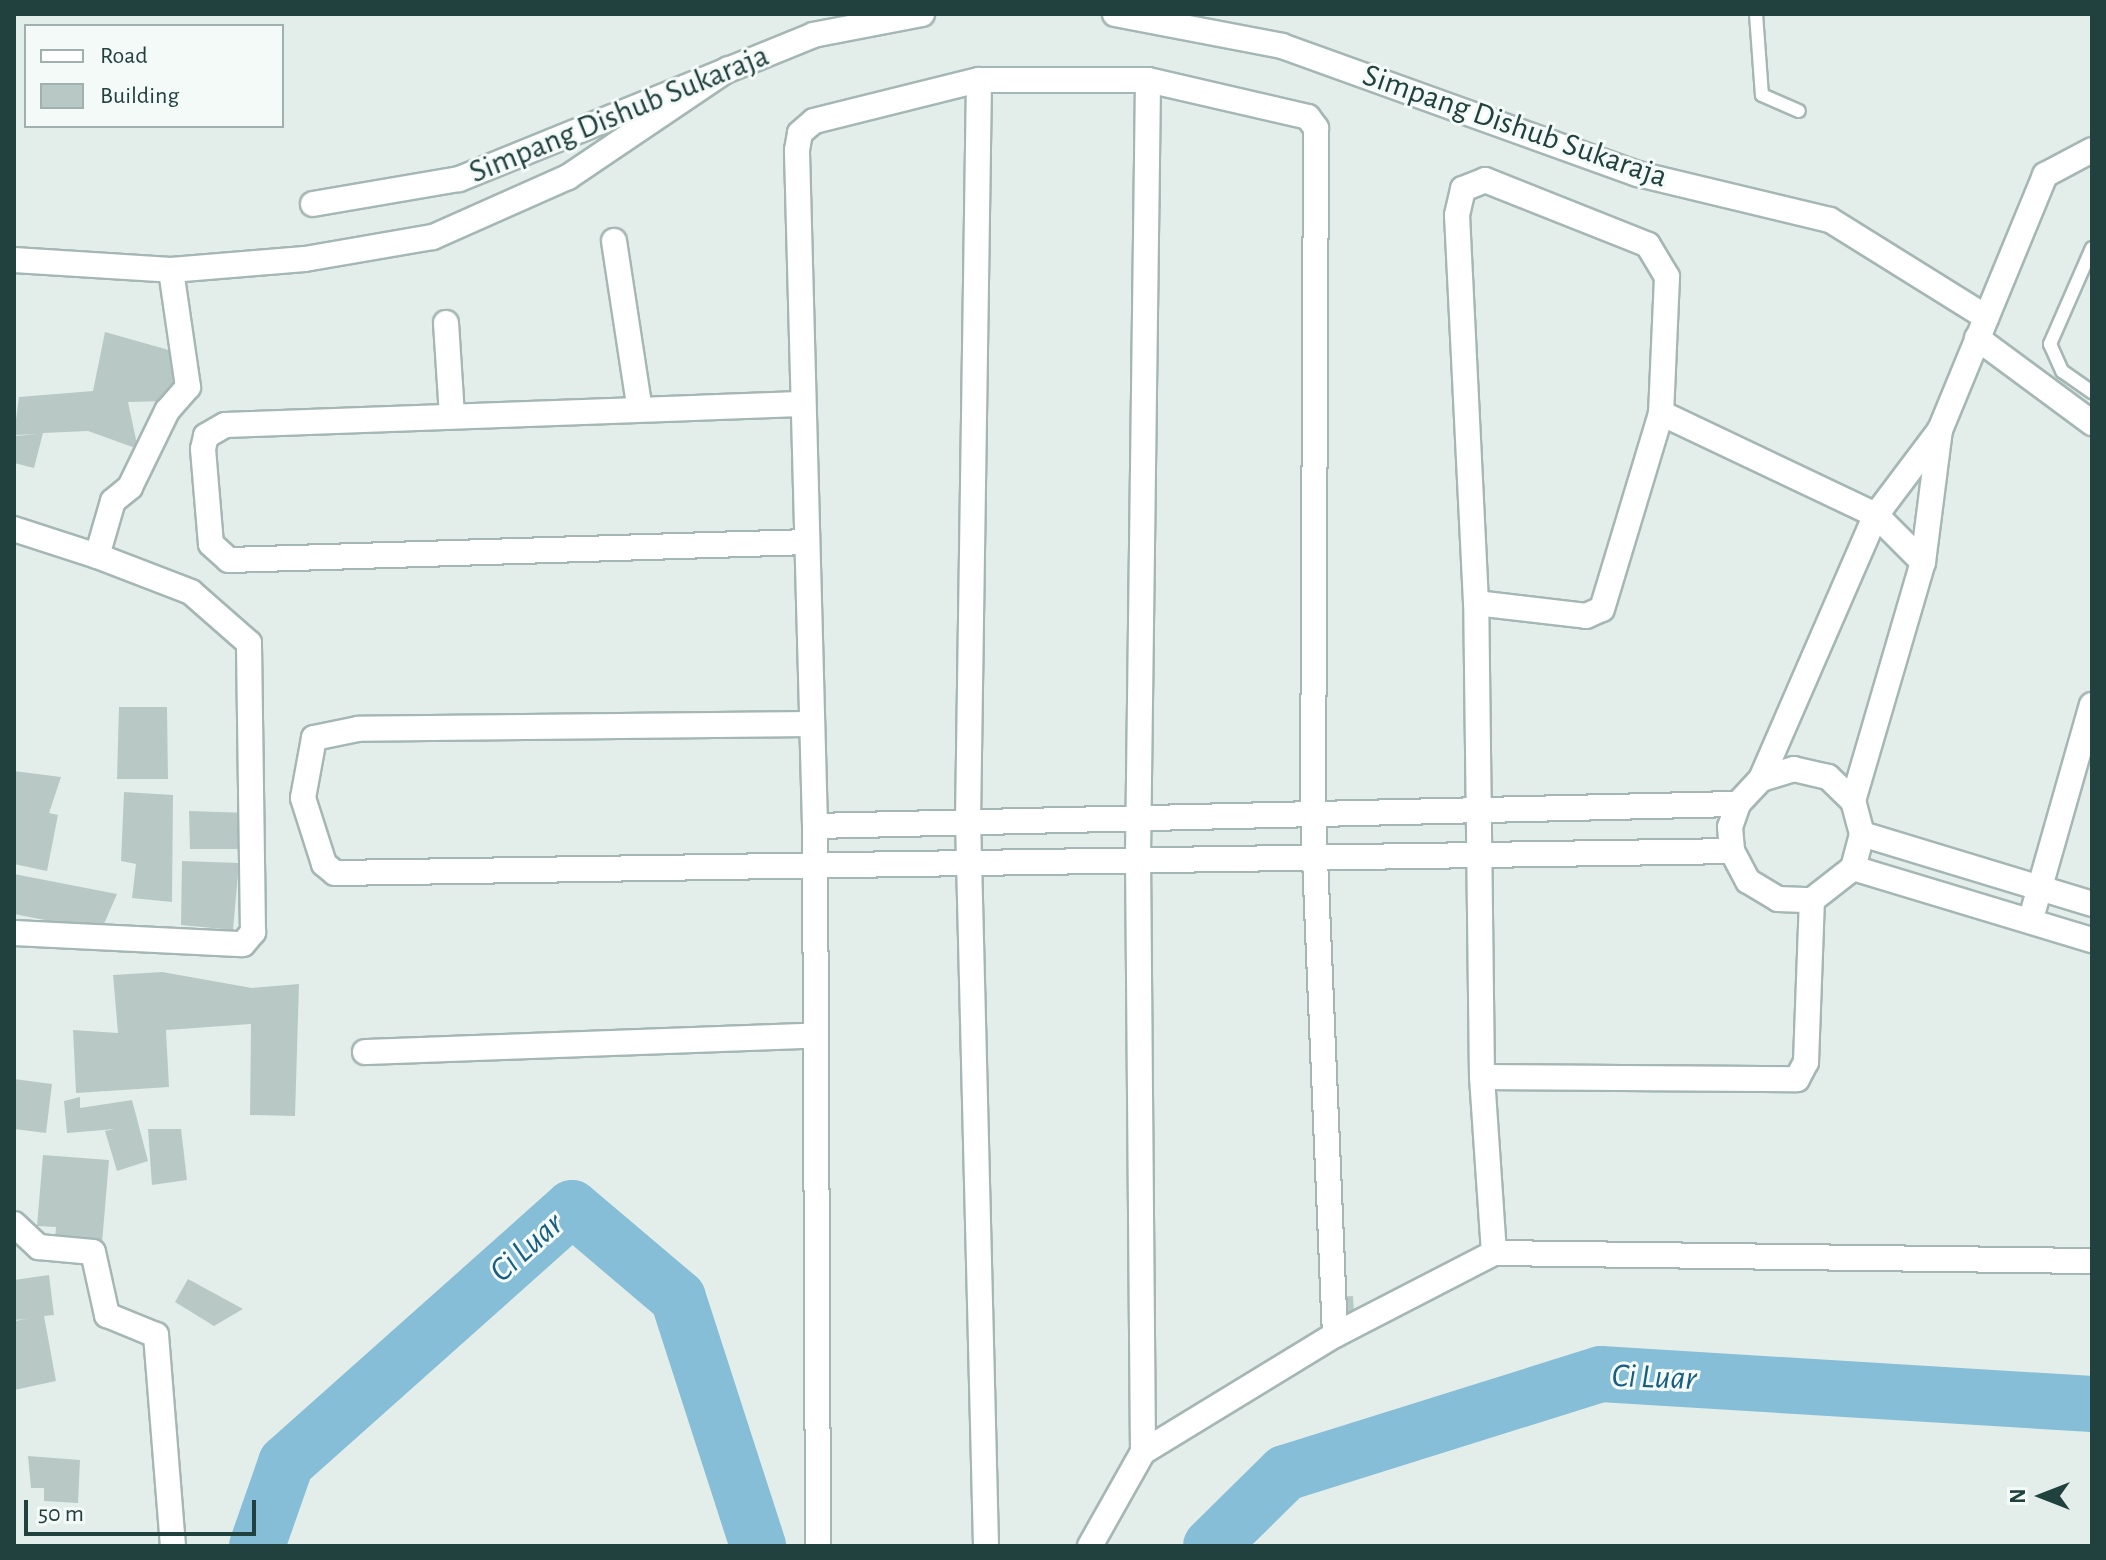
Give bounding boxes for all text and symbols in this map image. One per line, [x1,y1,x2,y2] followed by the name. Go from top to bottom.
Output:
[24,24,284,128] legend
[464,36,774,192] street label: Simpang Dishub Sukaraja
[100,44,148,68] text: Road
[1358,56,1672,196] street label: Simpang Dishub Sukaraja
[100,84,179,108] text: Building
[482,1204,572,1292] water label: Ci Luar
[1611,1356,1697,1400] water label: Ci Luar
[2002,1456,2082,1536] north arrow
[28,1484,260,1534] scale bar
[2007,1488,2029,1504] text: N
[38,1502,84,1526] text: 50 m

